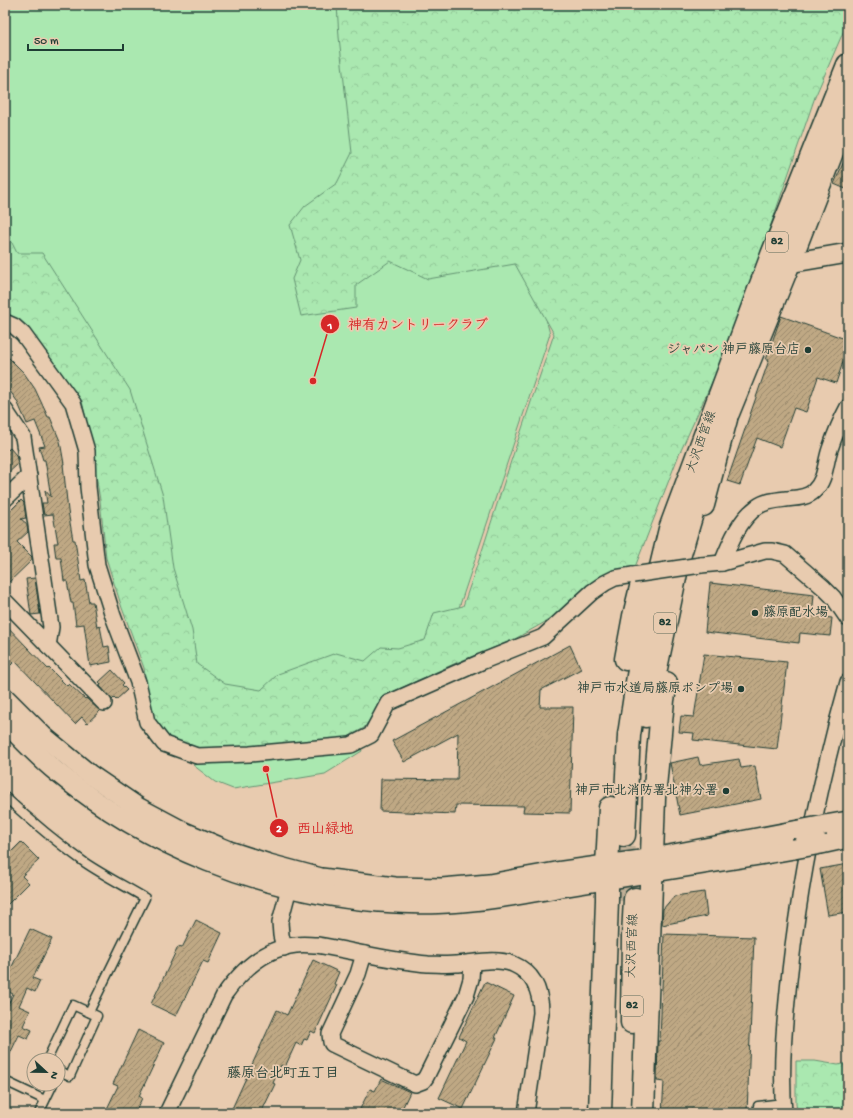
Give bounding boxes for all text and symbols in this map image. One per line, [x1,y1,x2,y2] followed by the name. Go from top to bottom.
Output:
[28,26,123,52] scale bar
[34,35,59,49] text: 50 m
[766,232,788,252] road number: 82
[320,311,496,337] callout: 神有カントリークラブ
[348,317,488,335] text: 神有カントリークラブ
[327,320,333,334] text: 1
[667,342,800,358] place label: ジャパン 神戸藤原台店
[803,345,813,355] marker: ジャパン 神戸藤原台店
[683,408,721,475] street label: 大沢西宮線
[763,605,828,621] place label: 藤原配水場
[750,608,760,618] marker: 藤原配水場
[654,613,676,633] road number: 82
[577,681,733,697] place label: 神戸市水道局藤原ポンプ場
[736,684,746,694] marker: 神戸市水道局藤原ポンプ場
[575,783,718,799] place label: 神戸市北消防署北神分署
[721,786,731,796] marker: 神戸市北消防署北神分署
[269,815,361,841] callout: 西山緑地
[297,821,353,839] text: 西山緑地
[276,823,282,837] text: 2
[623,912,642,979] street label: 大沢西宮線
[621,996,643,1016] road number: 82
[26,1052,66,1092] north arrow
[227,1065,339,1083] district label: 藤原台北町五丁目
[47,1069,60,1081] text: N

